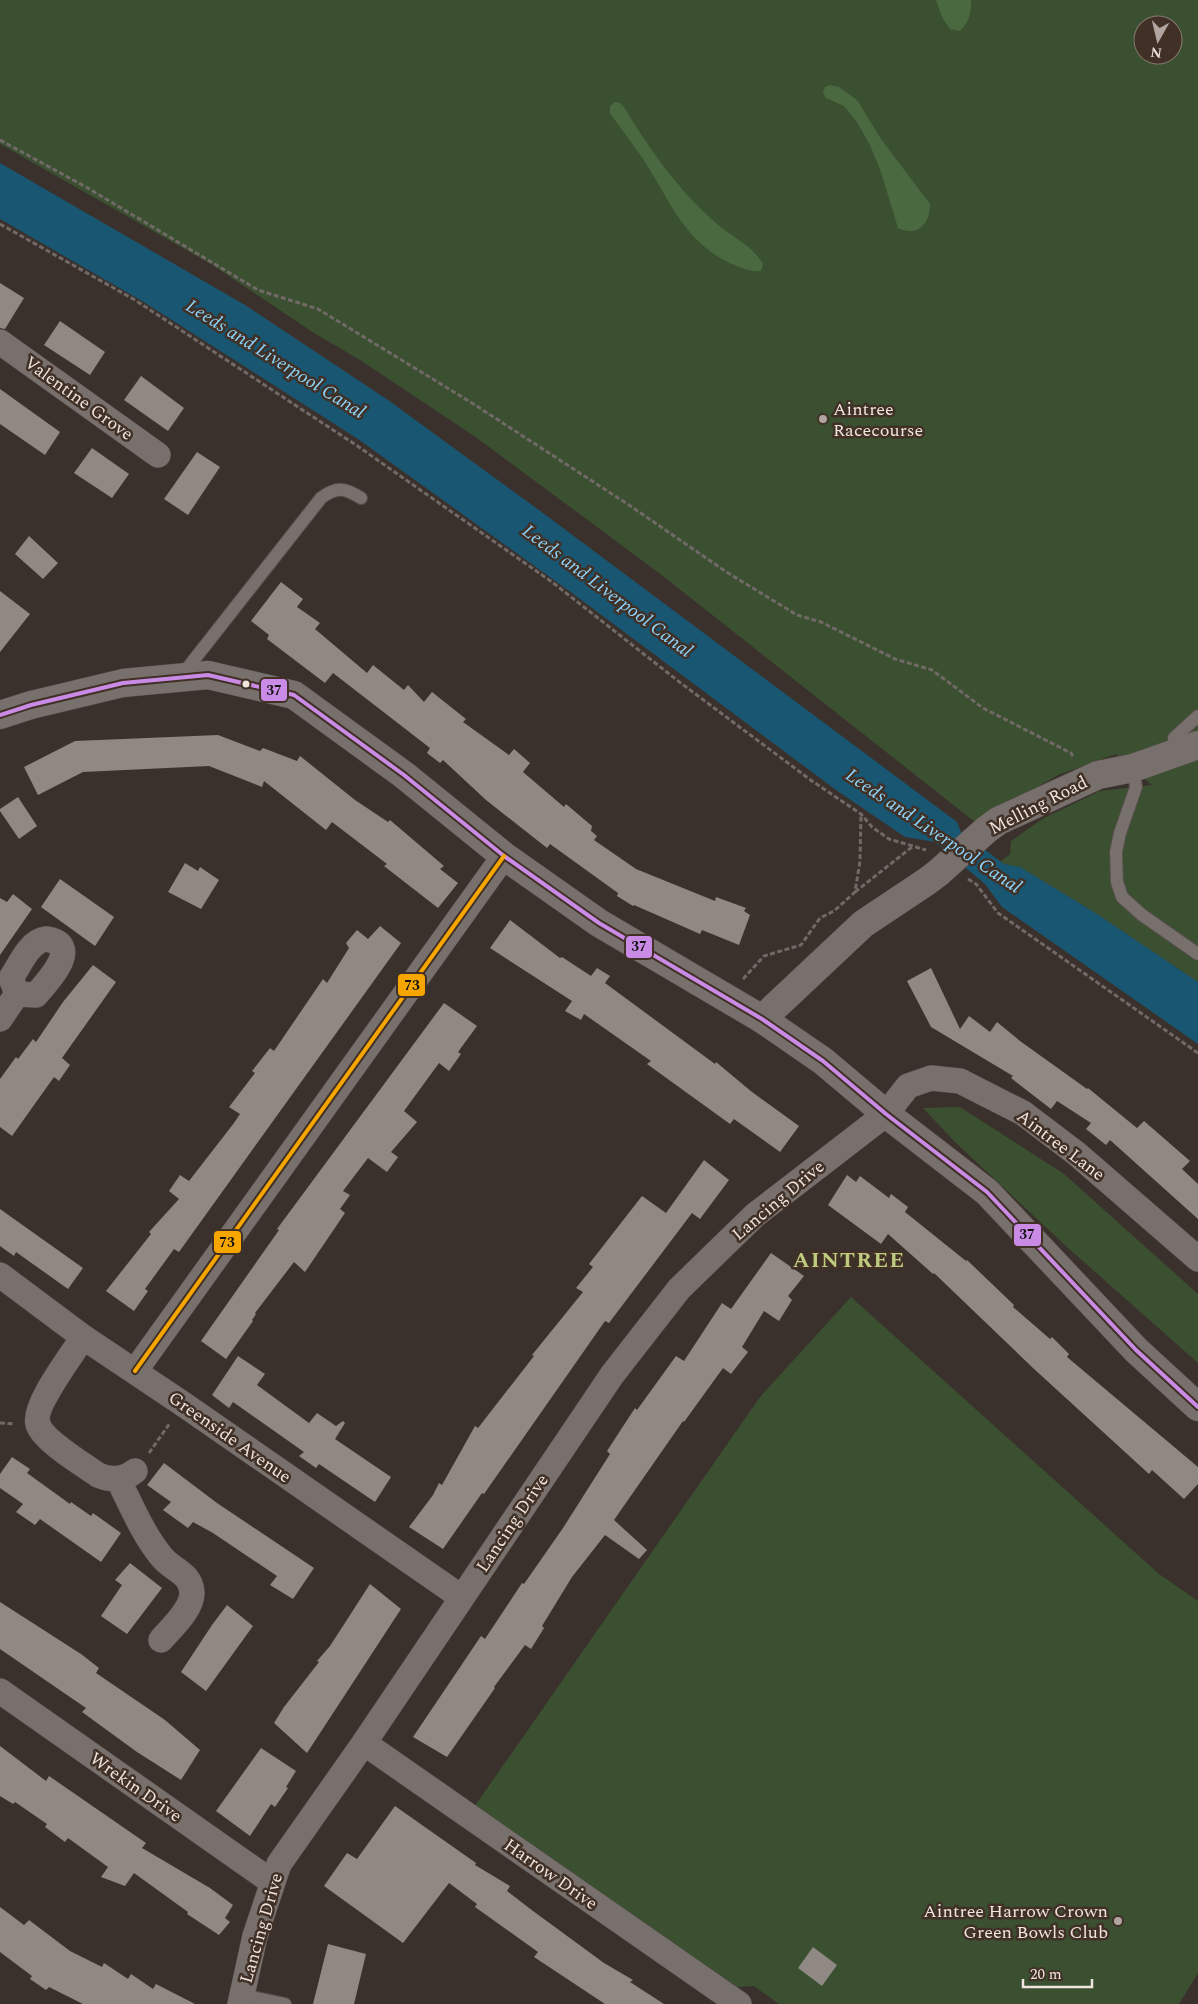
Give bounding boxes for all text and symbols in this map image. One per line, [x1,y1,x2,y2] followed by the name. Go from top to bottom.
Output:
[1133,15,1183,65] north arrow
[1149,41,1163,64] text: N
[180,292,371,427] water label: Leeds and Liverpool Canal
[18,349,139,447] street label: Valentine Grove
[833,396,923,444] place label: Aintree Racecourse
[817,413,829,425] marker: Aintree Racecourse
[516,517,699,665] water label: Leeds and Liverpool Canal
[260,678,288,702] line badge: 37
[241,679,251,689] unlabelled marker
[266,680,282,701] text: 37
[839,761,1027,901] water label: Leeds and Liverpool Canal
[984,769,1092,842] street label: Melling Road
[625,935,653,959] line badge: 37
[631,936,647,957] text: 37
[397,973,426,997] line badge: 73
[404,975,420,996] text: 73
[1011,1103,1111,1188] street label: Aintree Lane
[726,1153,831,1247] street label: Lancing Drive
[1013,1223,1042,1247] line badge: 37
[1019,1224,1035,1245] text: 37
[213,1230,242,1254] line badge: 73
[219,1232,235,1253] text: 73
[793,1244,905,1277] district label: AINTREE
[163,1385,297,1490] street label: Greenside Avenue
[469,1469,555,1578] street label: Lancing Drive
[84,1745,188,1829] street label: Wrekin Drive
[498,1832,603,1917] street label: Harrow Drive
[233,1870,290,1987] street label: Lancing Drive
[923,1898,1108,1946] place label: Aintree Harrow Crown Green Bowls Club
[1112,1915,1124,1927] marker: Aintree Harrow Crown Green Bowls Club
[1023,1956,1092,1988] scale bar
[1030,1963,1062,1986] text: 20 m

